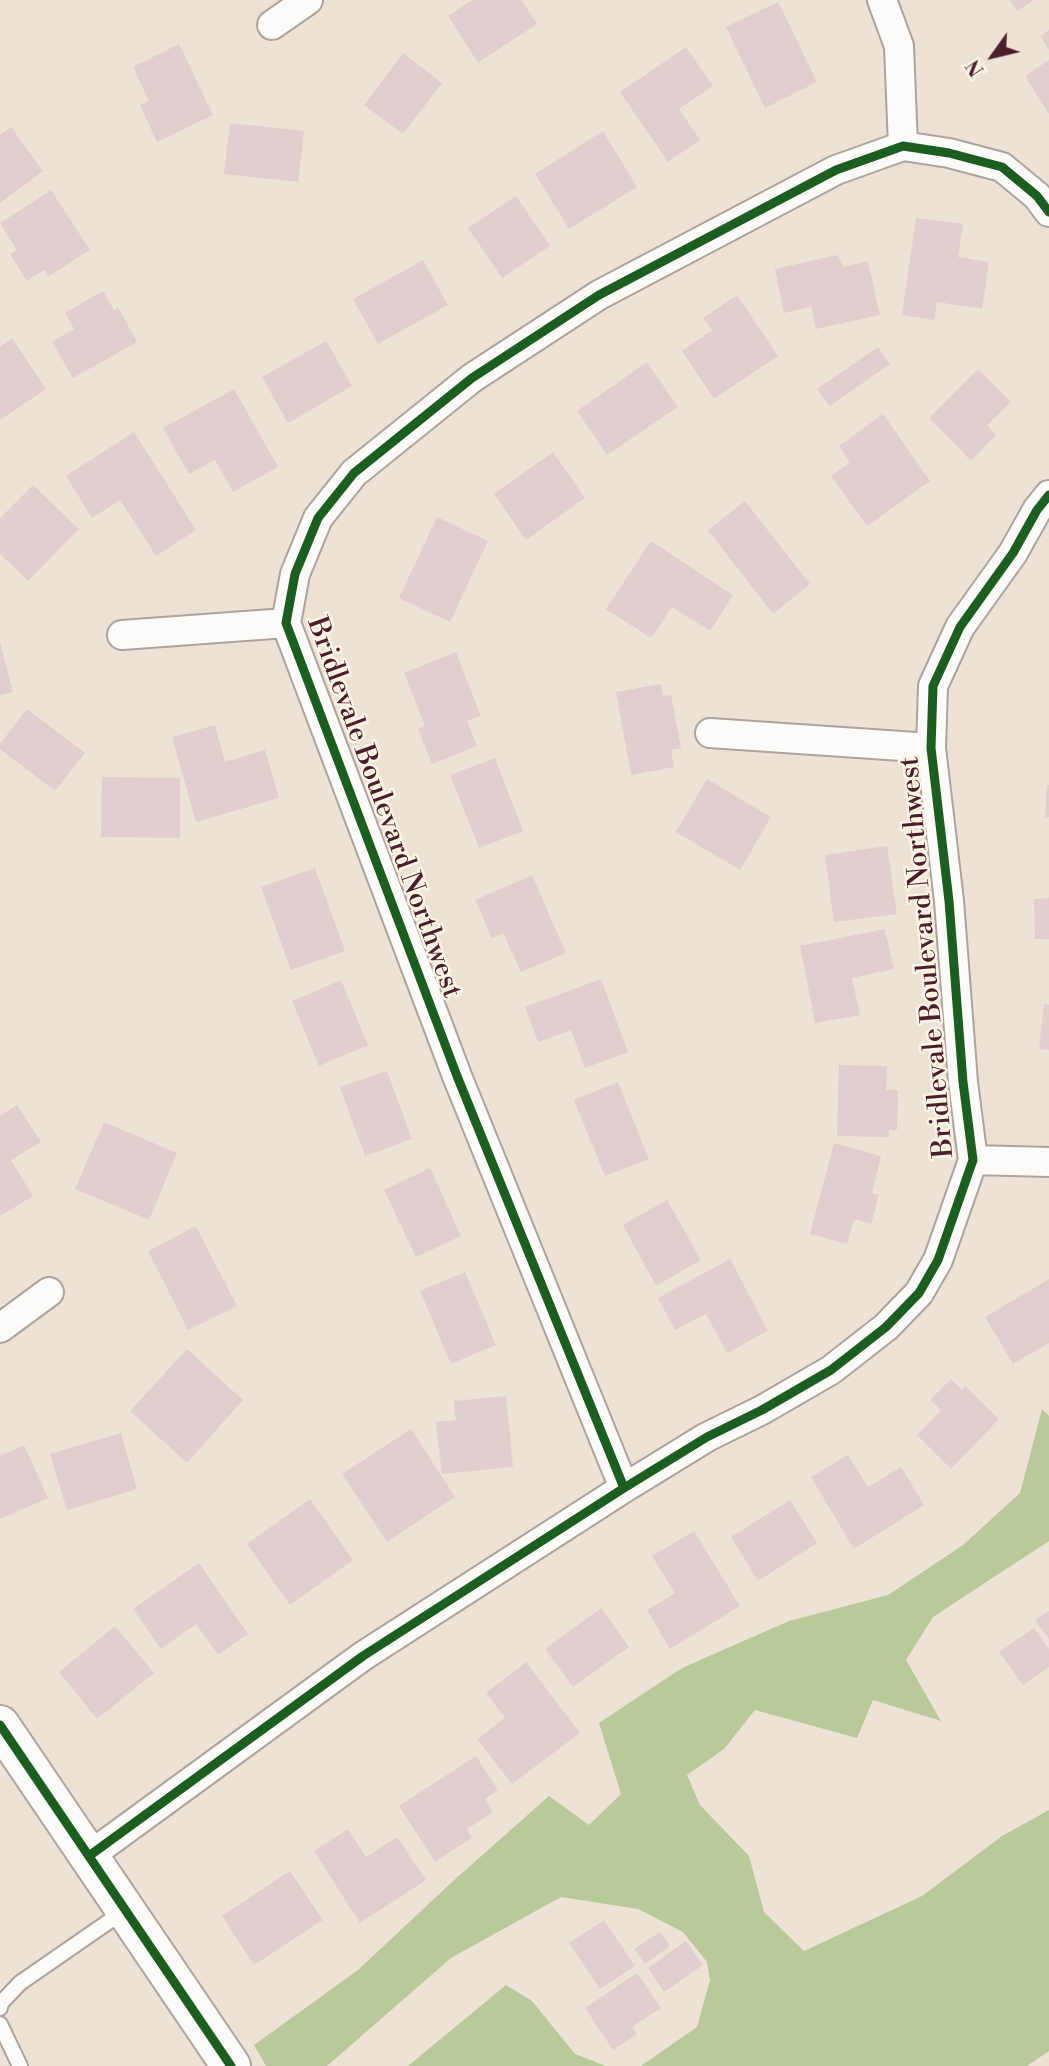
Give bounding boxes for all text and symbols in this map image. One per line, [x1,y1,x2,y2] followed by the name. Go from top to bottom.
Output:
[958,21,1028,91] north arrow
[961,55,990,81] text: N
[298,613,468,1003] street label: Bridlevale Boulevard Northwest
[894,755,962,1159] street label: Bridlevale Boulevard Northwest

